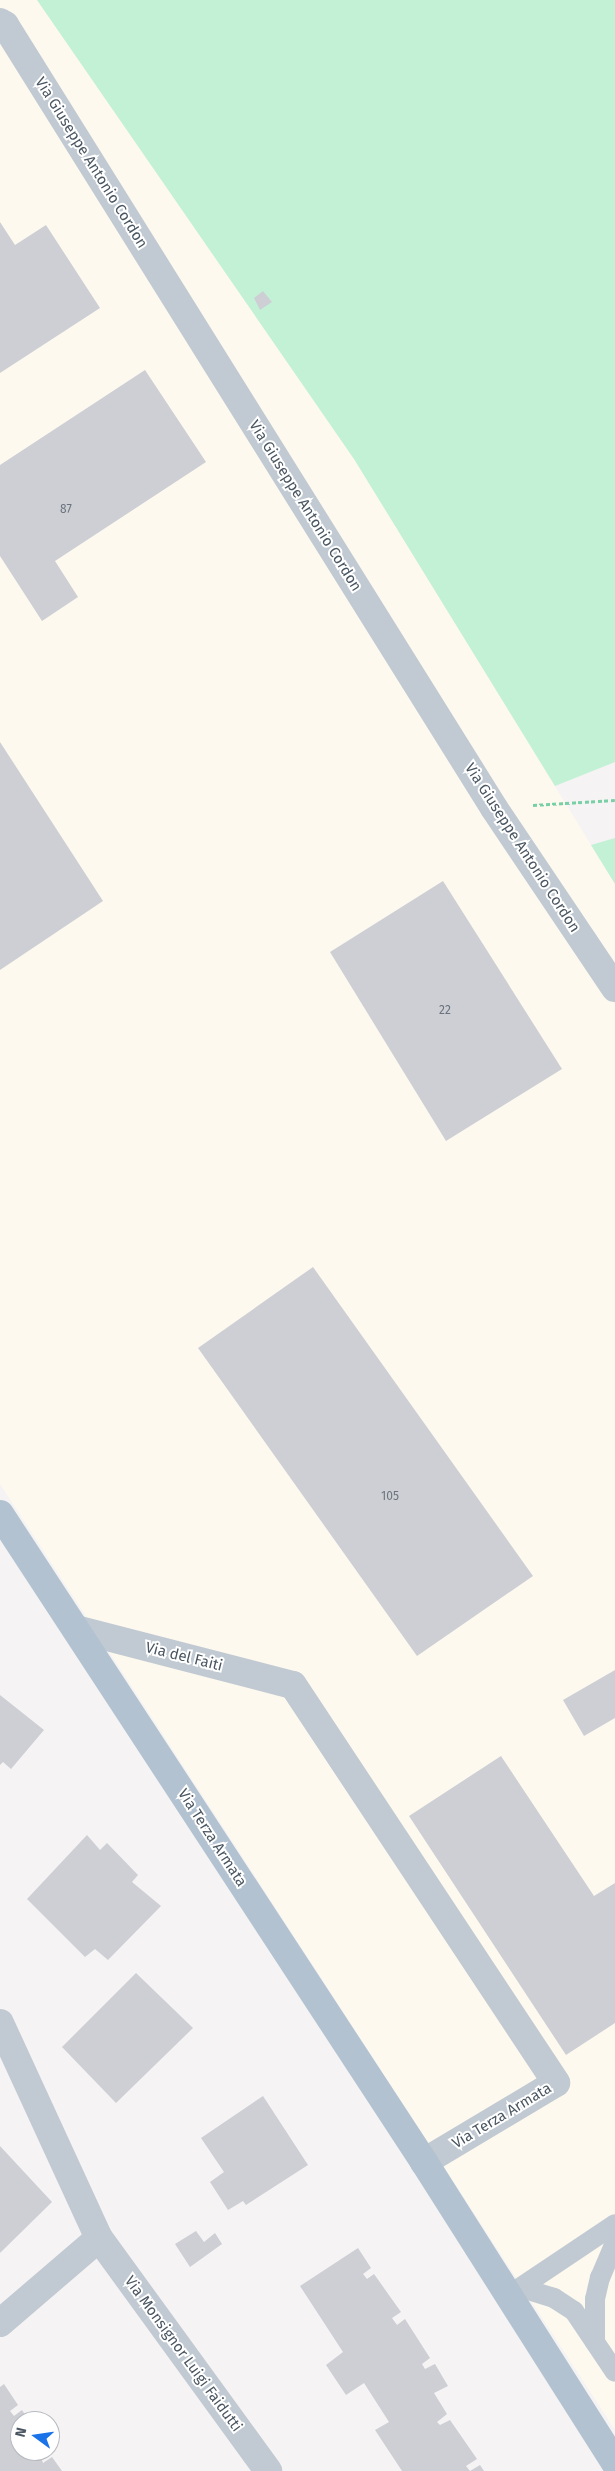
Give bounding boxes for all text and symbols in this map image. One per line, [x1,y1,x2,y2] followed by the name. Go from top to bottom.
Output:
[31,74,151,252] street label: Via Giuseppe Antonio Cordon
[245,417,365,595] street label: Via Giuseppe Antonio Cordon
[60,503,72,517] house number: 87
[461,760,583,936] street label: Via Giuseppe Antonio Cordon
[439,1004,451,1018] house number: 22
[381,1490,399,1504] house number: 105
[144,1639,224,1675] street label: Via del Faiti
[174,1786,250,1890] street label: Via Terza Armata
[449,2079,555,2153] street label: Via Terza Armata
[120,2273,246,2435] street label: Via Monsignor Luigi Faidutti
[10,2411,60,2461] north arrow
[12,2426,30,2439] text: N

